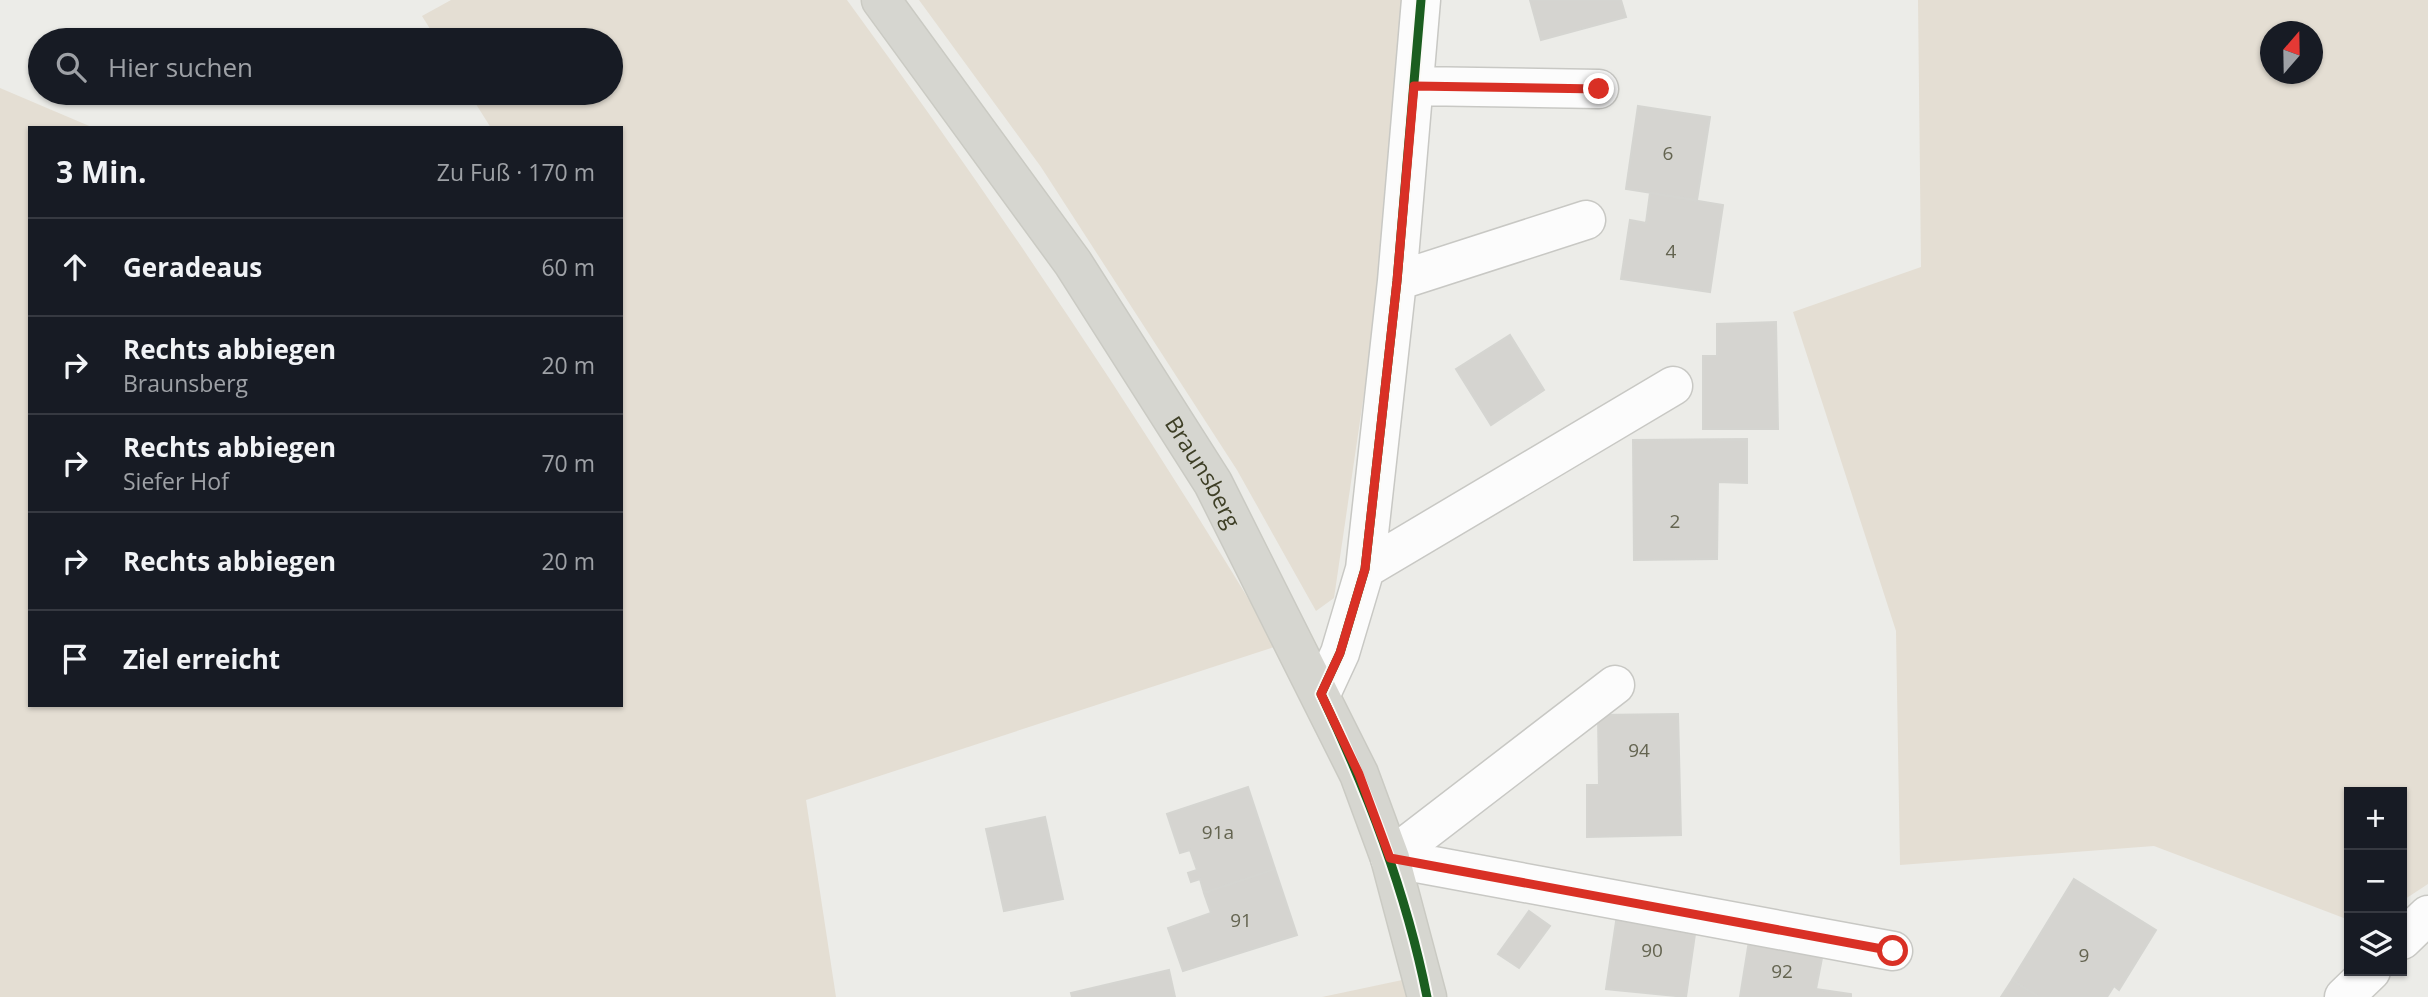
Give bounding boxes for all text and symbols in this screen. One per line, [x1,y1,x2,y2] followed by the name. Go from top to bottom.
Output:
[2260,21,2323,84] north arrow
[28,28,623,105] search box
[52,48,90,86] icon: search
[108,49,253,85] text: Hier suchen
[1583,73,1614,104] route end
[1663,140,1673,166] house number: 6
[56,151,147,192] text: 3 Min.
[437,156,595,188] text: Zu Fuß · 170 m
[1666,238,1677,264] house number: 4
[56,248,94,286] icon: ahead
[123,249,262,285] text: Geradeaus
[541,251,595,283] text: 60 m
[123,331,336,367] text: Rechts abbiegen
[56,346,94,384] icon: right
[541,349,595,381] text: 20 m
[123,367,248,399] text: Braunsberg
[1158,409,1249,534] street label: Braunsberg
[123,429,336,465] text: Rechts abbiegen
[56,444,94,482] icon: right
[541,447,595,479] text: 70 m
[123,465,229,497] text: Siefer Hof
[1670,508,1680,534] house number: 2
[56,542,94,580] icon: right
[123,543,336,579] text: Rechts abbiegen
[541,545,595,577] text: 20 m
[56,640,94,678] icon: arrive
[123,641,280,677] text: Ziel erreicht
[1628,737,1650,763] house number: 94
[2344,787,2407,976] map controls
[2344,787,2407,850] button: +
[1202,819,1234,845] house number: 91a
[2344,850,2407,913] button: −
[1230,907,1252,933] house number: 91
[2344,913,2407,976] button: layers
[1877,935,1908,966] route start
[1641,937,1663,963] house number: 90
[2079,942,2089,968] house number: 9
[1771,958,1793,984] house number: 92

